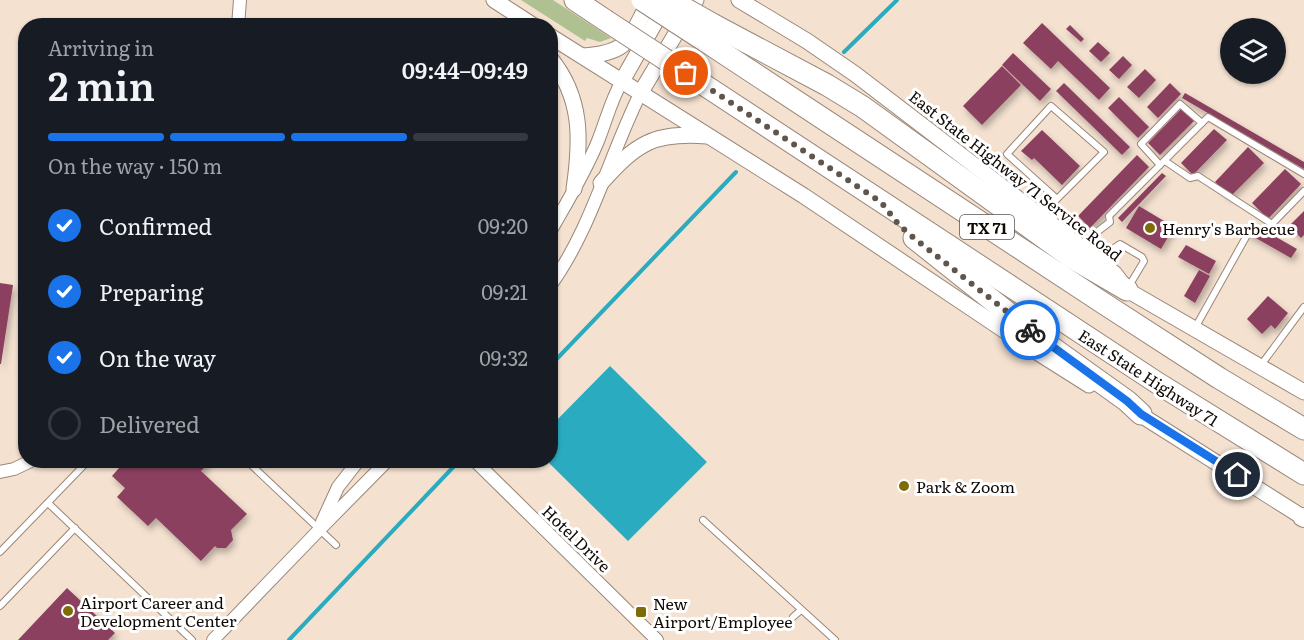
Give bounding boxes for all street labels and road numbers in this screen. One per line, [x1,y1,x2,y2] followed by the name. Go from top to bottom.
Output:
[904,84,1128,266] street label: East State Highway 71 Service Road
[960,215,1014,239] road number: TX 71
[1074,323,1224,432] street label: East State Highway 71
[537,499,617,577] street label: Hotel Drive

